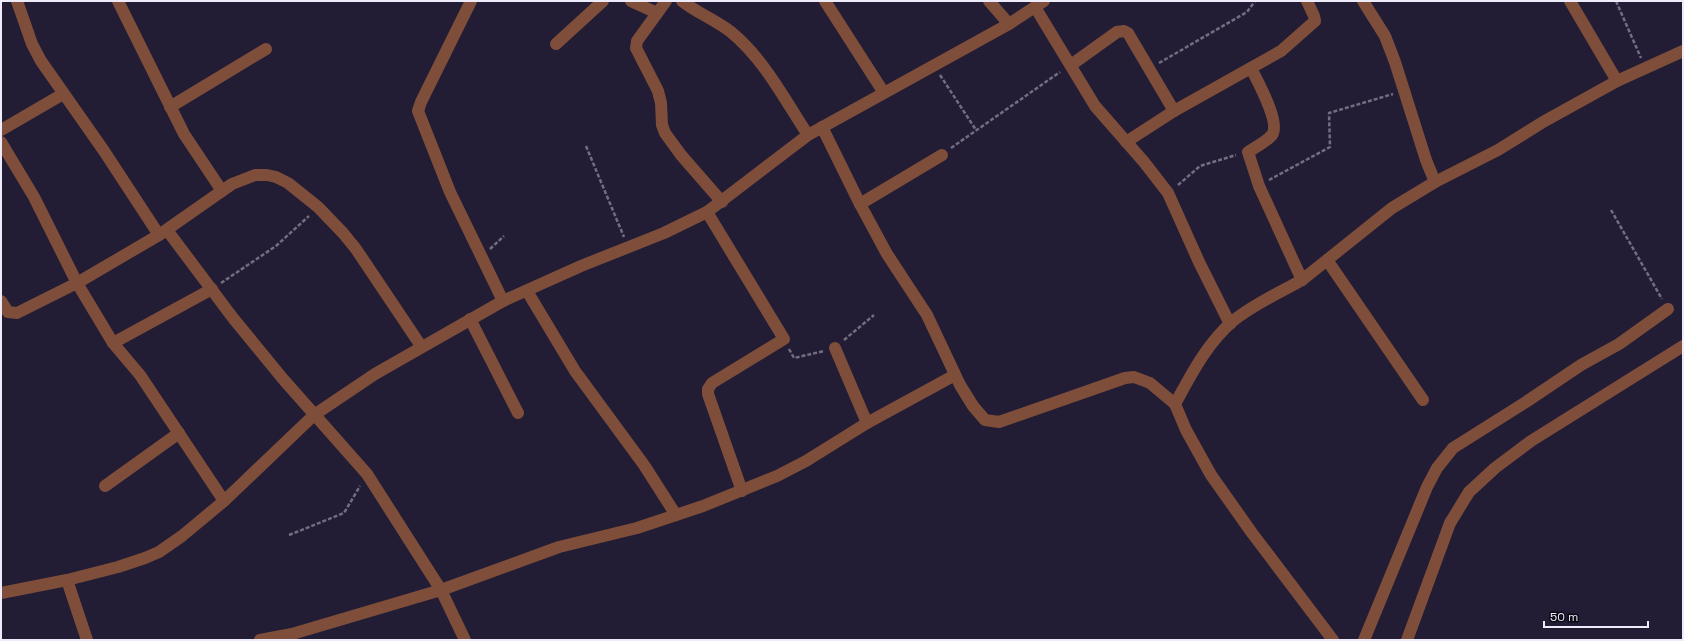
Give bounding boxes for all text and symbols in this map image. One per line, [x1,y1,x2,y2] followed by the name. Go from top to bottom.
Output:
[1544,603,1648,629] scale bar
[1550,609,1578,625] text: 50 m

